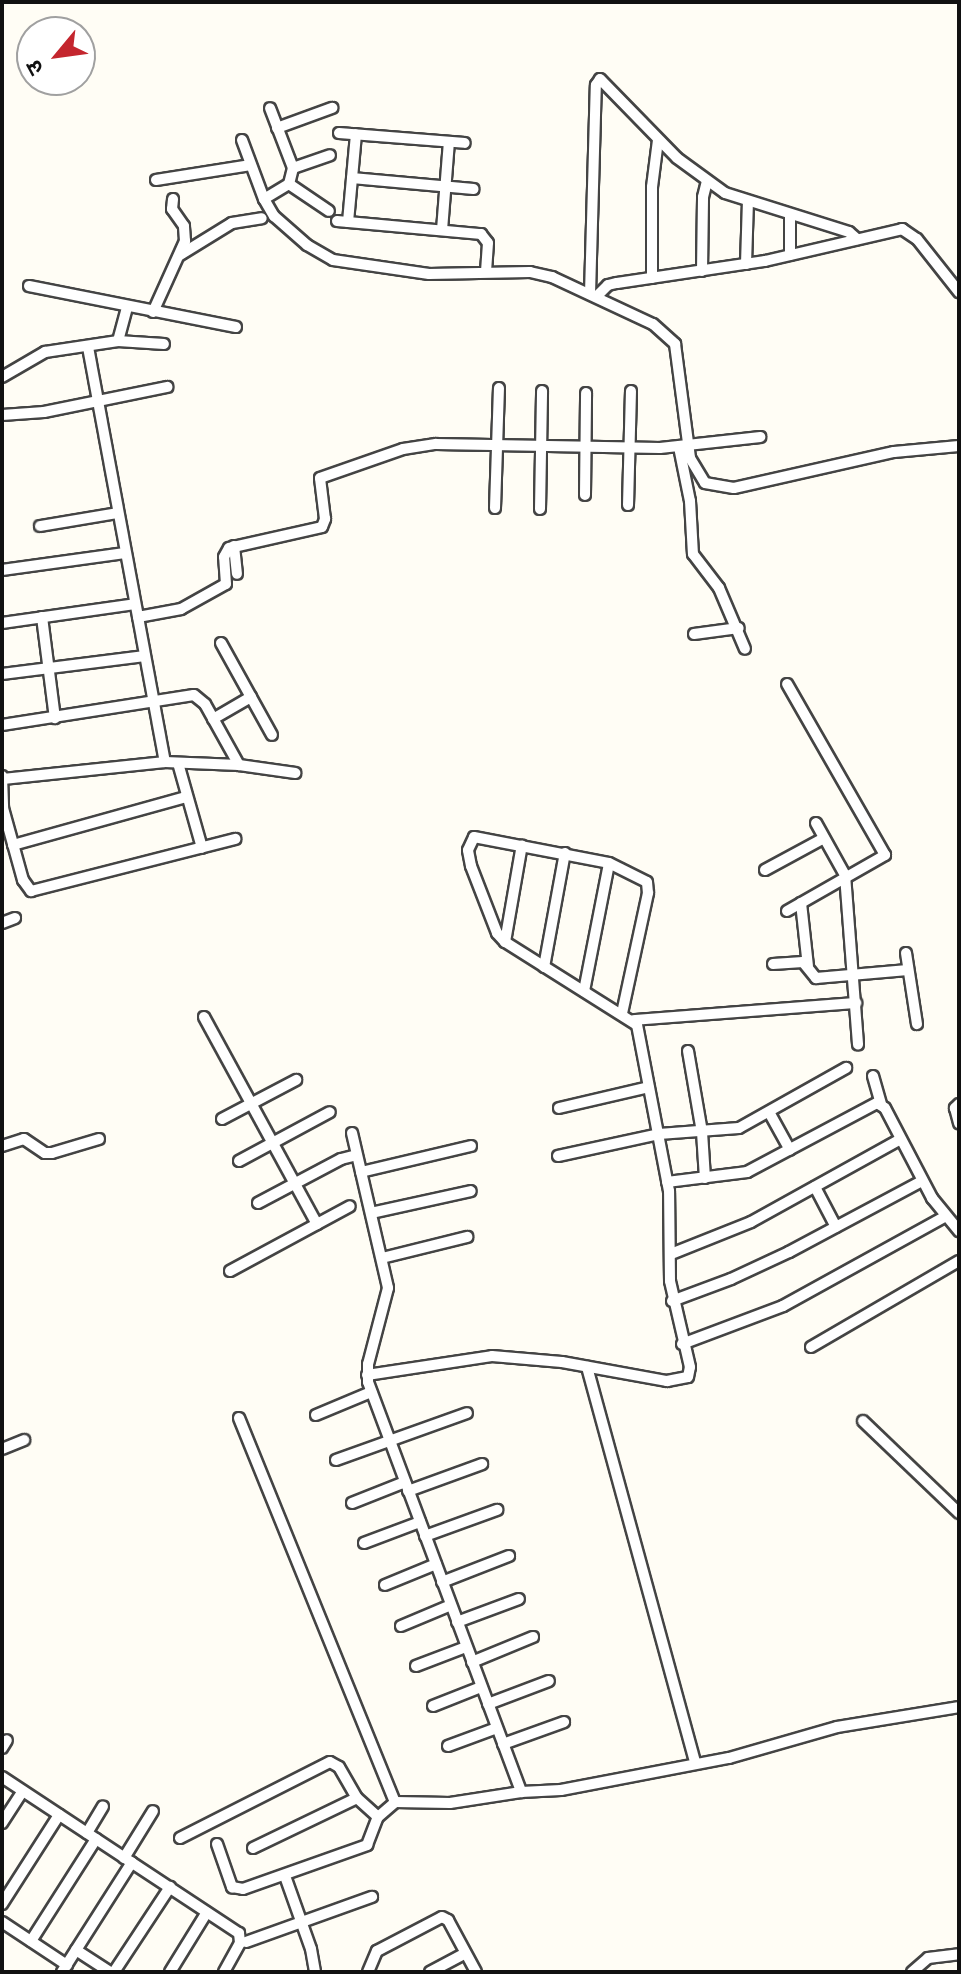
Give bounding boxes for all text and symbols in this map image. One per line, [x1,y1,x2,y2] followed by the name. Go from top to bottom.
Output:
[16,16,96,96] north arrow
[21,54,52,80] text: उ

